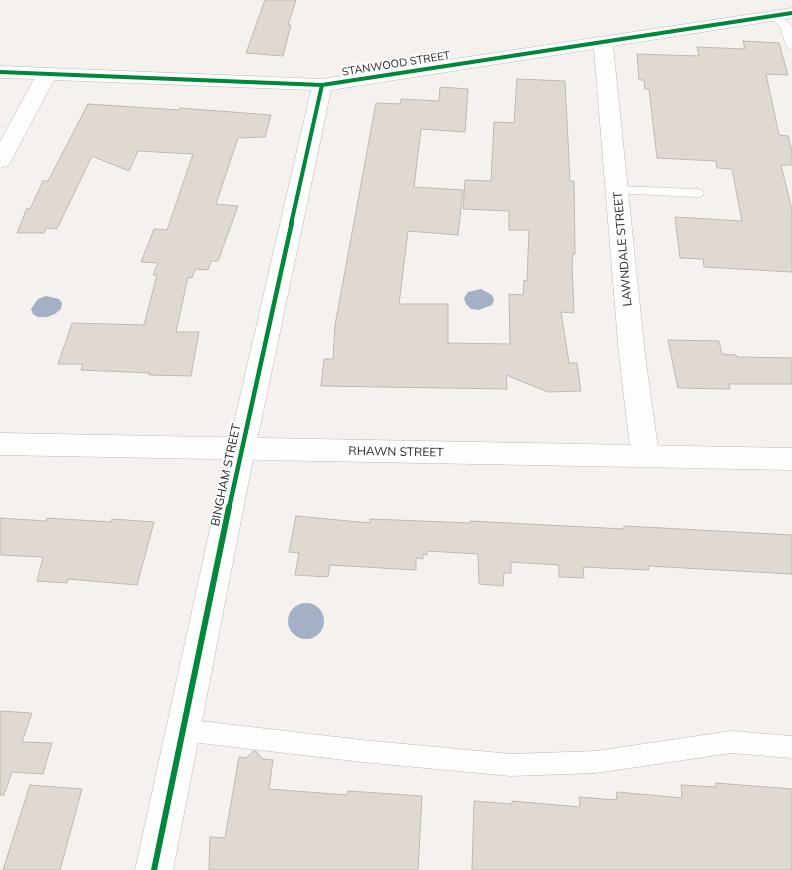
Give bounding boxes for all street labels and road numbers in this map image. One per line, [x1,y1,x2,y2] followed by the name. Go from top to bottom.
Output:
[341,49,451,79] street label: STANWOOD STREET
[611,191,635,307] street label: LAWNDALE STREET
[208,422,244,528] street label: BINGHAM STREET
[348,444,444,460] street label: RHAWN STREET

